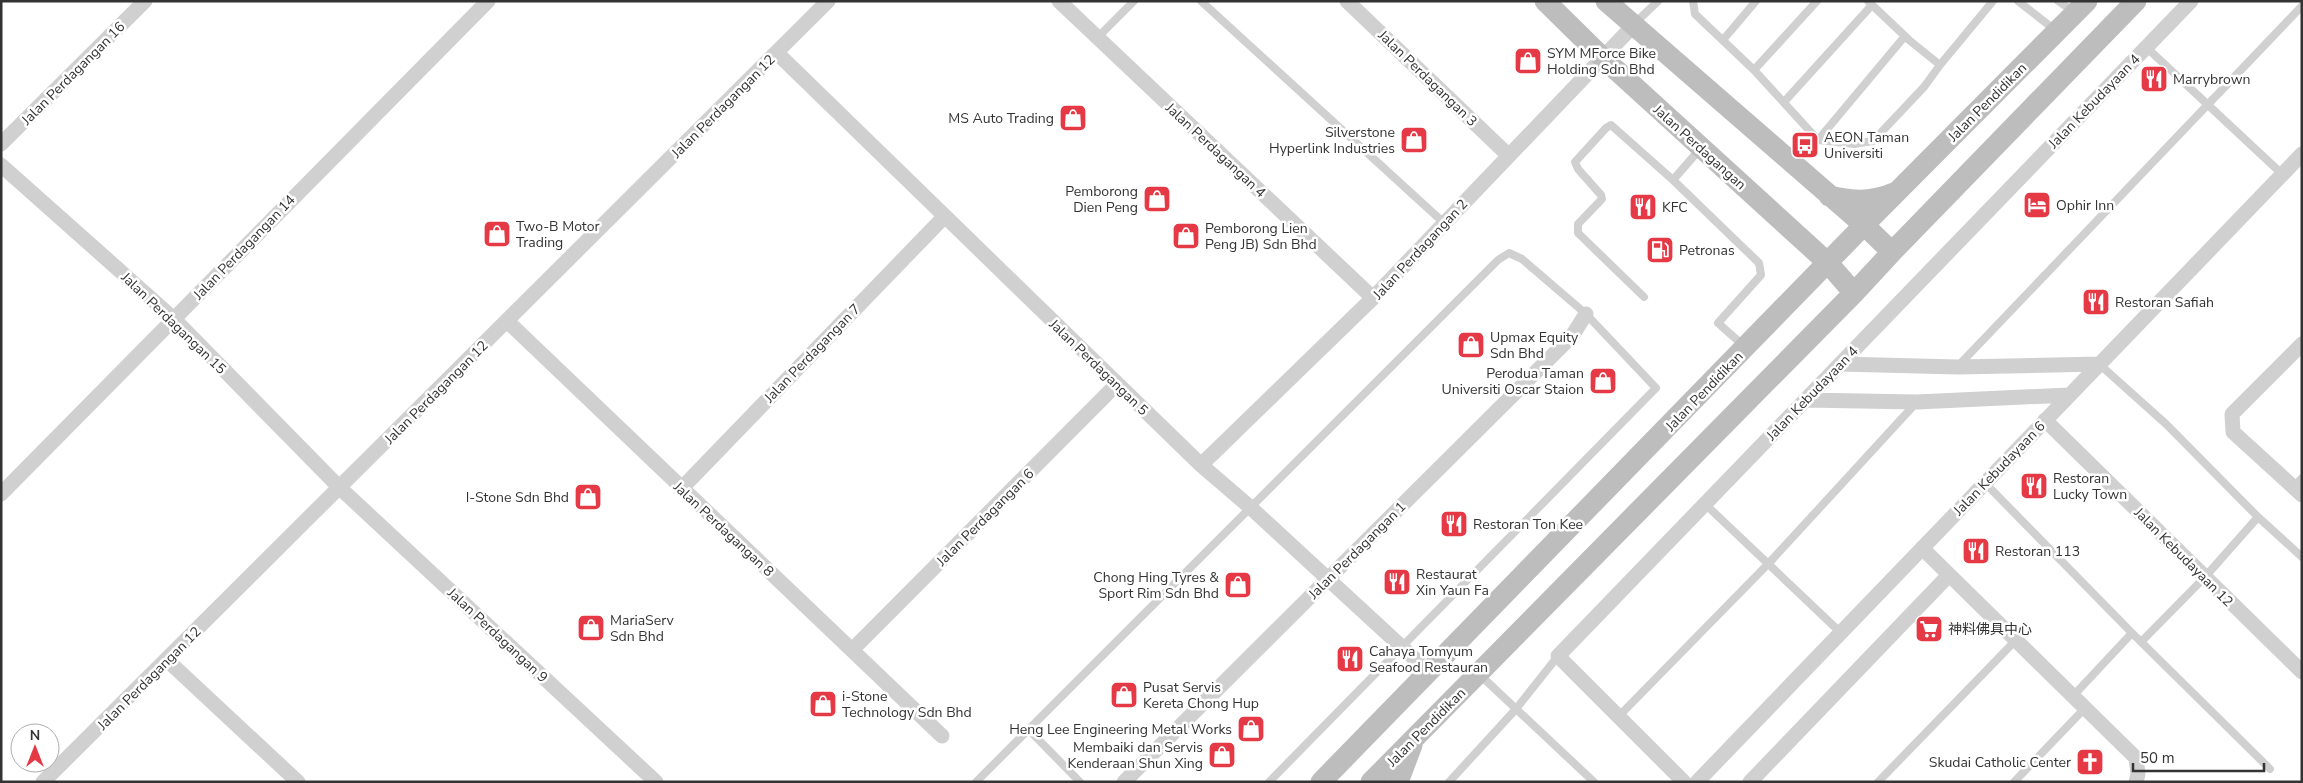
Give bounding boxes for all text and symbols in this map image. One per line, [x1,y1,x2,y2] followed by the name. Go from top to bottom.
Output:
[17,17,129,130] street label: Jalan Perdagangan 16
[1373,25,1481,131] street label: Jalan Perdagangan 3
[1547,44,1656,79] place label: SYM MForce Bike Holding Sdn Bhd
[1513,46,1543,76] shop icon: SYM MForce Bike Holding Sdn Bhd
[667,50,779,163] street label: Jalan Perdagangan 12
[2044,50,2144,153] street label: Jalan Kebudayaan 4
[1943,59,2031,147] street label: Jalan Pendidikan
[2139,64,2169,94] restaurant icon: Marrybrown
[2173,70,2251,89] place label: Marrybrown
[1161,98,1270,202] street label: Jalan Perdagangan 4
[1648,100,1750,194] street label: Jalan Perdagangan
[1058,103,1088,133] shop icon: MS Auto Trading
[948,109,1054,128] place label: MS Auto Trading
[1269,123,1395,158] place label: Silverstone Hyperlink Industries
[1399,125,1429,155] shop icon: Silverstone Hyperlink Industries
[1824,128,1909,163] place label: AEON Taman Universiti
[1790,130,1820,160] bus stop icon: AEON Taman Universiti
[1065,182,1138,217] place label: Pemborong Dien Peng
[1142,184,1172,214] shop icon: Pemborong Dien Peng
[2022,190,2052,220] hotel icon: Ophir Inn
[189,191,300,305] street label: Jalan Perdagangan 14
[1628,192,1658,222] restaurant icon: KFC
[1368,195,1472,304] street label: Jalan Perdagangan 2
[2056,196,2114,215] place label: Ophir Inn
[1662,198,1688,217] place label: KFC
[516,217,600,252] place label: Two-B Motor Trading
[482,219,512,249] shop icon: Two-B Motor Trading
[1205,219,1317,254] place label: Pemborong Lien Peng JB) Sdn Bhd
[1171,221,1201,251] shop icon: Pemborong Lien Peng JB) Sdn Bhd
[1645,235,1675,265] fuel station icon: Petronas
[1679,241,1735,260] place label: Petronas
[116,268,230,379] street label: Jalan Perdagangan 15
[2081,287,2111,317] restaurant icon: Restoran Safiah
[2115,293,2214,312] place label: Restoran Safiah
[759,300,865,408] street label: Jalan Perdagangan 7
[1044,314,1152,420] street label: Jalan Perdagangan 5
[1490,328,1579,363] place label: Upmax Equity Sdn Bhd
[1456,330,1486,360] shop icon: Upmax Equity Sdn Bhd
[380,336,492,449] street label: Jalan Perdagangan 12
[1762,342,1862,445] street label: Jalan Kebudayaan 4
[1661,347,1747,436] street label: Jalan Pendidikan
[1442,364,1584,399] place label: Perodua Taman Universiti Oscar Staion
[1588,366,1618,396] shop icon: Perodua Taman Universiti Oscar Staion
[1949,417,2049,520] street label: Jalan Kebudayaan 6
[932,464,1038,571] street label: Jalan Perdagangan 6
[2053,469,2127,504] place label: Restoran Lucky Town
[2019,471,2049,501] restaurant icon: Restoran Lucky Town
[669,477,778,581] street label: Jalan Perdagangan 8
[573,482,603,512] shop icon: I-Stone Sdn Bhd
[466,488,569,507] place label: I-Stone Sdn Bhd
[1304,497,1410,604] street label: Jalan Perdagangan 1
[2129,503,2237,611] street label: Jalan Kebudayaan 12
[1439,509,1469,539] restaurant icon: Restoran Ton Kee
[1473,515,1583,534] place label: Restoran Ton Kee
[1961,536,1991,566] restaurant icon: Restoran 113
[1995,542,2080,561] place label: Restoran 113
[1416,565,1489,600] place label: Restaurat Xin Yaun Fa
[1382,567,1412,597] restaurant icon: Restaurat Xin Yaun Fa
[1093,568,1219,603] place label: Chong Hing Tyres & Sport Rim Sdn Bhd
[1223,570,1253,600] shop icon: Chong Hing Tyres & Sport Rim Sdn Bhd
[443,583,552,687] street label: Jalan Perdagangan 9
[610,611,675,646] place label: MariaServ Sdn Bhd
[576,613,606,643] shop icon: MariaServ Sdn Bhd
[1914,614,1944,644] supermarket icon: 神料佛具中心
[1948,620,2032,639] place label: 神料佛具中心
[93,622,205,735] street label: Jalan Perdagangan 12
[1369,642,1488,677] place label: Cahaya Tomyum Seafood Restauran
[1335,644,1365,674] restaurant icon: Cahaya Tomyum Seafood Restauran
[1143,678,1259,713] place label: Pusat Servis Kereta Chong Hup
[1109,680,1139,710] shop icon: Pusat Servis Kereta Chong Hup
[1382,684,1470,772] street label: Jalan Pendidikan
[842,687,972,722] place label: i-Stone Technology Sdn Bhd
[808,689,838,719] shop icon: i-Stone Technology Sdn Bhd
[1236,714,1266,744] shop icon: Heng Lee Engineering Metal Works
[1009,720,1232,739] place label: Heng Lee Engineering Metal Works
[10,723,60,773] north arrow
[30,726,40,745] text: N
[1068,738,1203,773] place label: Membaiki dan Servis Kenderaan Shun Xing
[1207,740,1237,770] shop icon: Membaiki dan Servis Kenderaan Shun Xing
[2133,740,2264,772] scale bar
[2075,747,2105,777] church icon: Skudai Catholic Center
[2140,748,2175,768] text: 50 m
[1929,753,2071,772] place label: Skudai Catholic Center

